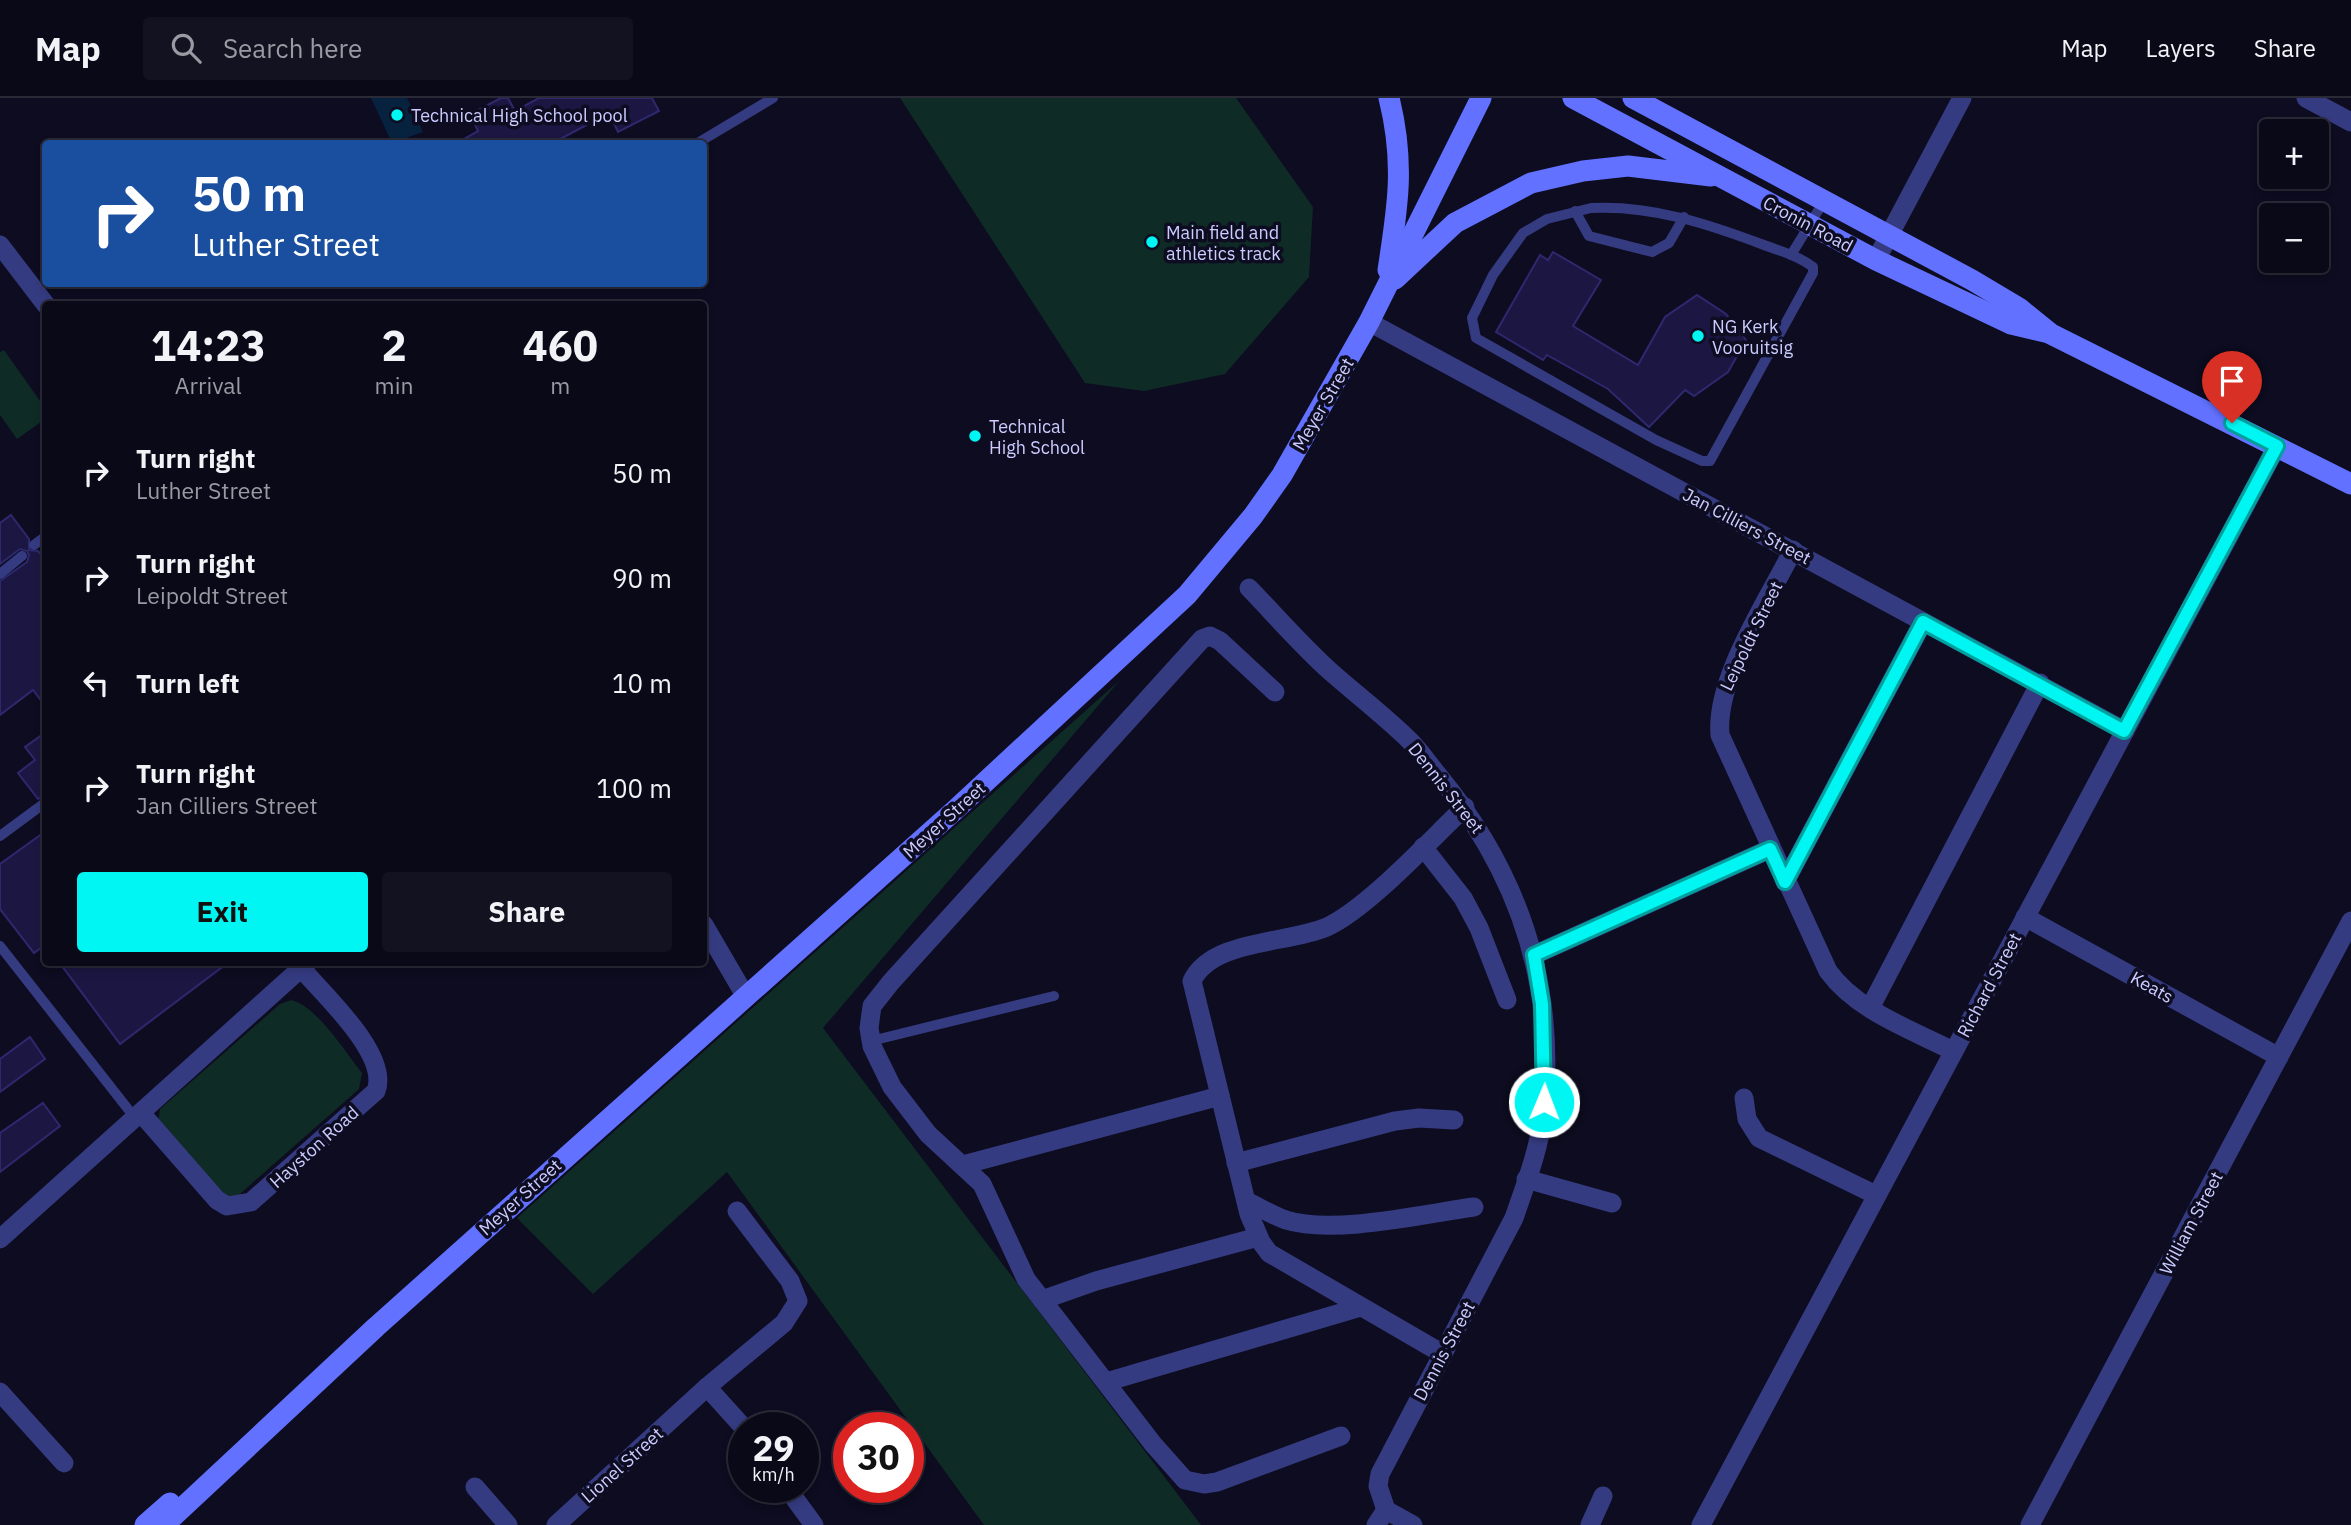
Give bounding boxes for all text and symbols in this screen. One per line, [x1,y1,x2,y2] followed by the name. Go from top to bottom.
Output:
[143,17,633,80] search box
[35,27,101,70] text: Map
[167,29,205,67] icon: search
[223,31,362,65] text: Search here
[2061,32,2108,64] text: Map
[2146,32,2216,64] text: Layers
[2254,32,2316,64] text: Share
[411,104,628,127] place label: Technical High School pool
[389,107,405,123] marker: Technical High School pool
[2259,119,2329,273] map controls
[2259,119,2329,189] button: +
[192,161,306,224] text: 50 m
[77,168,168,259] icon: right
[1759,191,1857,257] street label: Cronin Road
[2259,203,2329,273] button: −
[1166,221,1281,265] place label: Main field and athletics track
[192,223,380,265] text: Luther Street
[1144,234,1160,250] marker: Main field and athletics track
[1712,315,1793,359] place label: NG Kerk Vooruitsig
[151,318,266,373] text: 14:23
[381,318,407,373] text: 2
[522,318,598,373] text: 460
[1690,328,1706,344] marker: NG Kerk Vooruitsig
[2202,351,2262,423] pin
[1287,353,1359,455] street label: Meyer Street
[2213,362,2251,400] icon: arrive
[175,370,242,400] text: Arrival
[375,370,413,400] text: min
[550,370,570,400] text: m
[989,415,1085,459] place label: Technical High School
[967,428,983,444] marker: Technical High School
[136,441,255,475] text: Turn right
[77,454,115,492] icon: right
[612,456,672,490] text: 50 m
[136,475,271,505] text: Luther Street
[1679,483,1815,569] street label: Jan Cilliers Street
[136,546,255,580] text: Turn right
[77,559,115,597] icon: right
[612,561,672,595] text: 90 m
[1715,577,1787,695] street label: Leipoldt Street
[136,580,288,610] text: Leipoldt Street
[77,664,115,702] icon: left
[136,666,239,700] text: Turn left
[612,666,672,700] text: 10 m
[1403,738,1489,838] street label: Dennis Street
[136,756,255,790] text: Turn right
[77,769,115,807] icon: right
[596,771,672,805] text: 100 m
[898,777,990,863] street label: Meyer Street
[136,790,317,820] text: Jan Cilliers Street
[77,872,368,952] button: Exit
[382,872,672,952] button: Share
[1952,929,2026,1041] street label: Richard Street
[2127,966,2177,1008] street label: Keats
[1507,1065,1581,1139] position arrow
[265,1101,363,1193] street label: Hayston Road
[474,1154,566,1240] street label: Meyer Street
[2154,1167,2228,1279] street label: William Street
[1408,1297,1480,1405] street label: Dennis Street
[833,1412,924,1503] speed limit sign: 30
[576,1422,668,1508] street label: Lionel Street
[752,1425,795,1471] text: 29
[752,1463,795,1486] text: km/h

